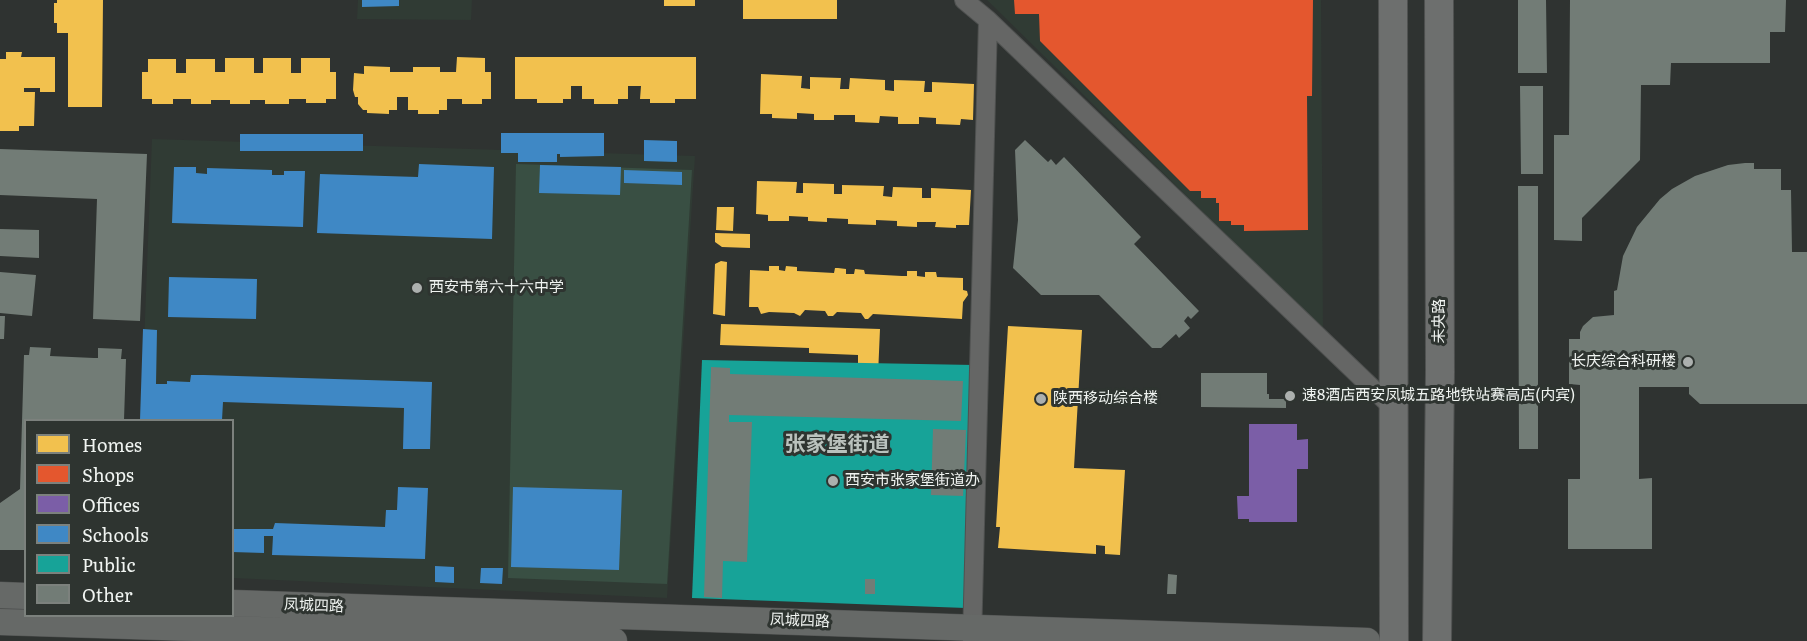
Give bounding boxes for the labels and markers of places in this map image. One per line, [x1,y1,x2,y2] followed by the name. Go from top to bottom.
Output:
[429,279,564,297] place label: 西安市第六十六中学
[410,281,424,295] marker: 西安市第六十六中学
[1571,353,1676,371] place label: 长庆综合科研楼
[1681,355,1695,369] marker: 长庆综合科研楼
[1302,387,1575,405] place label: 速8酒店西安凤城五路地铁站赛高店(内宾)
[1283,389,1297,403] marker: 速8酒店西安凤城五路地铁站赛高店(内宾)
[1053,390,1158,408] place label: 陕西移动综合楼
[1034,392,1048,406] marker: 陕西移动综合楼
[845,472,980,490] place label: 西安市张家堡街道办
[826,474,840,488] marker: 西安市张家堡街道办

